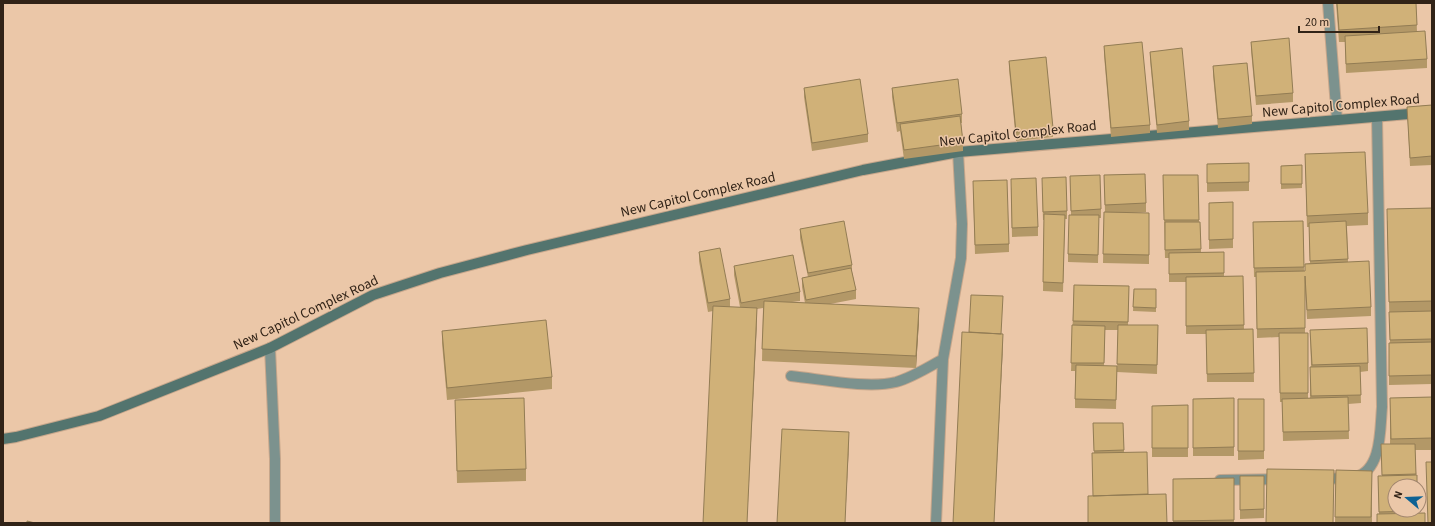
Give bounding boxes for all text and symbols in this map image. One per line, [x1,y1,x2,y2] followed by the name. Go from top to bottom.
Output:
[1299,8,1379,34] scale bar
[1305,14,1329,31] text: 20 m
[1261,89,1421,123] street label: New Capitol Complex Road
[938,116,1098,152] street label: New Capitol Complex Road
[619,167,777,223] street label: New Capitol Complex Road
[230,271,382,355] street label: New Capitol Complex Road
[1387,478,1427,518] north arrow
[1390,489,1406,501] text: N

